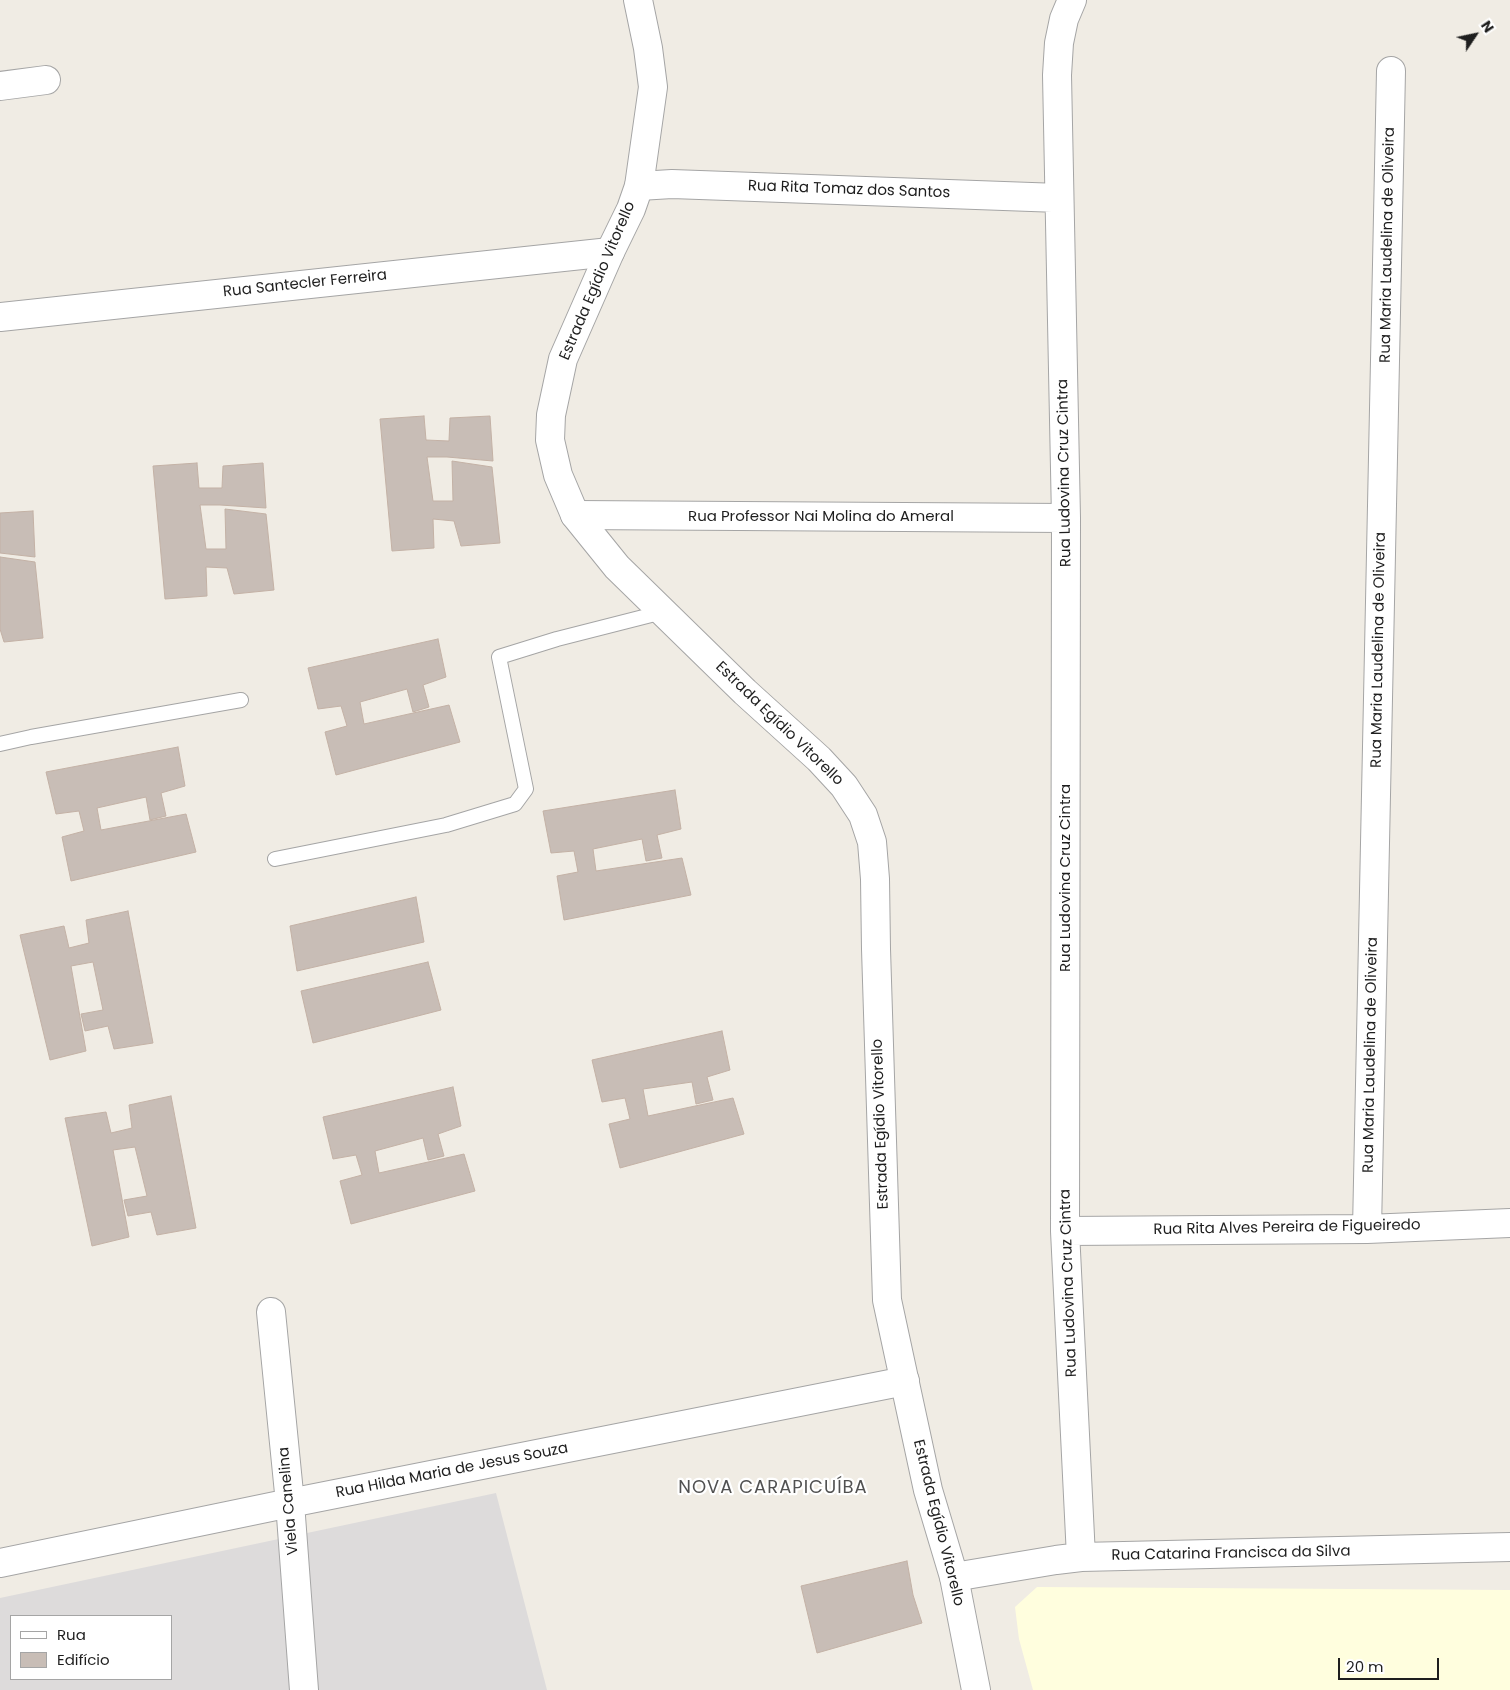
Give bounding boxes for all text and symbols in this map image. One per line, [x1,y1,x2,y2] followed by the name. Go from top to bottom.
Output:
[1450,10,1500,60] north arrow
[1476,17,1499,37] text: N
[1377,127,1399,363] street label: Rua Maria Laudelina de Oliveira
[748,177,950,203] street label: Rua Rita Tomaz dos Santos
[556,199,640,363] street label: Estrada Egídio Vitorello
[222,266,388,302] street label: Rua Santecler Ferreira
[1054,379,1076,567] street label: Rua Ludovina Cruz Cintra
[688,508,954,526] street label: Rua Professor Nai Molina do Ameral
[1368,532,1390,768] street label: Rua Maria Laudelina de Oliveira
[711,658,847,790] street label: Estrada Egídio Vitorello
[1057,784,1075,972] street label: Rua Ludovina Cruz Cintra
[1360,937,1382,1173] street label: Rua Maria Laudelina de Oliveira
[869,1038,893,1210] street label: Estrada Egídio Vitorello
[1057,1189,1081,1377] street label: Rua Ludovina Cruz Cintra
[1153,1217,1421,1239] street label: Rua Rita Alves Pereira de Figueiredo
[909,1438,967,1608] street label: Estrada Egídio Vitorello
[334,1440,570,1502] street label: Rua Hilda Maria de Jesus Souza
[275,1446,303,1556] street label: Viela Canelina
[676,1477,870,1499] district label: NOVA CARAPICUÍBA
[1111,1543,1351,1565] street label: Rua Catarina Francisca da Silva
[10,1615,172,1680] legend
[57,1624,86,1645] text: Rua
[1340,1648,1441,1680] scale bar
[57,1649,110,1670] text: Edifício
[1346,1656,1384,1677] text: 20 m

